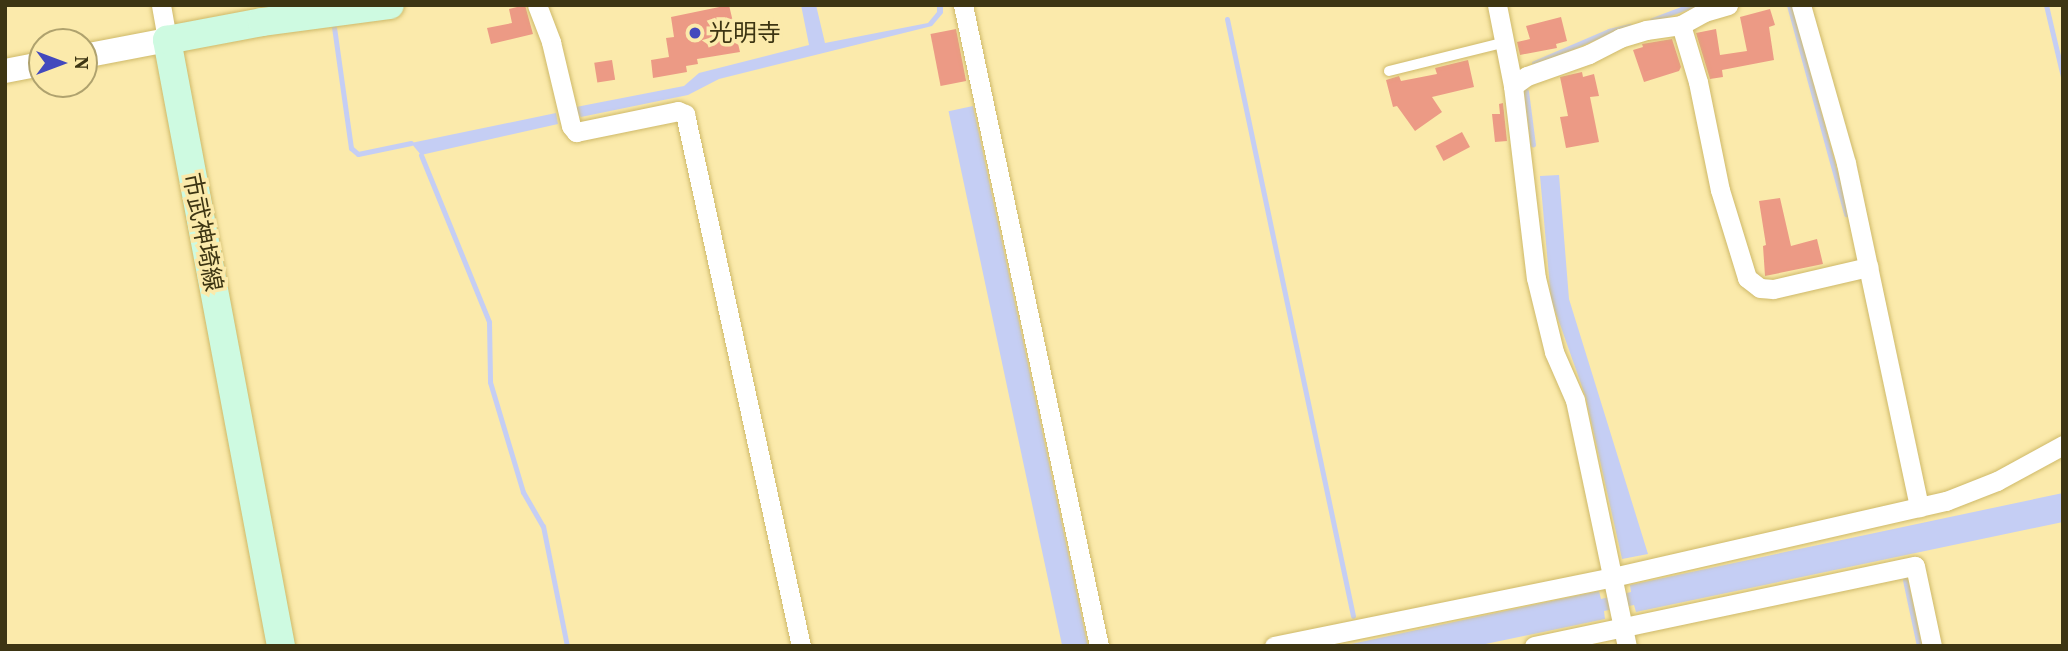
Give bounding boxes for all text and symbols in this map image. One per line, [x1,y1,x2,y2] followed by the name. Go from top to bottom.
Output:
[709,19,781,47] place label: 光明寺
[687,25,703,41] marker: 光明寺
[28,28,98,98] north arrow
[69,56,95,70] text: N
[177,170,229,294] street label: 市武神埼線

